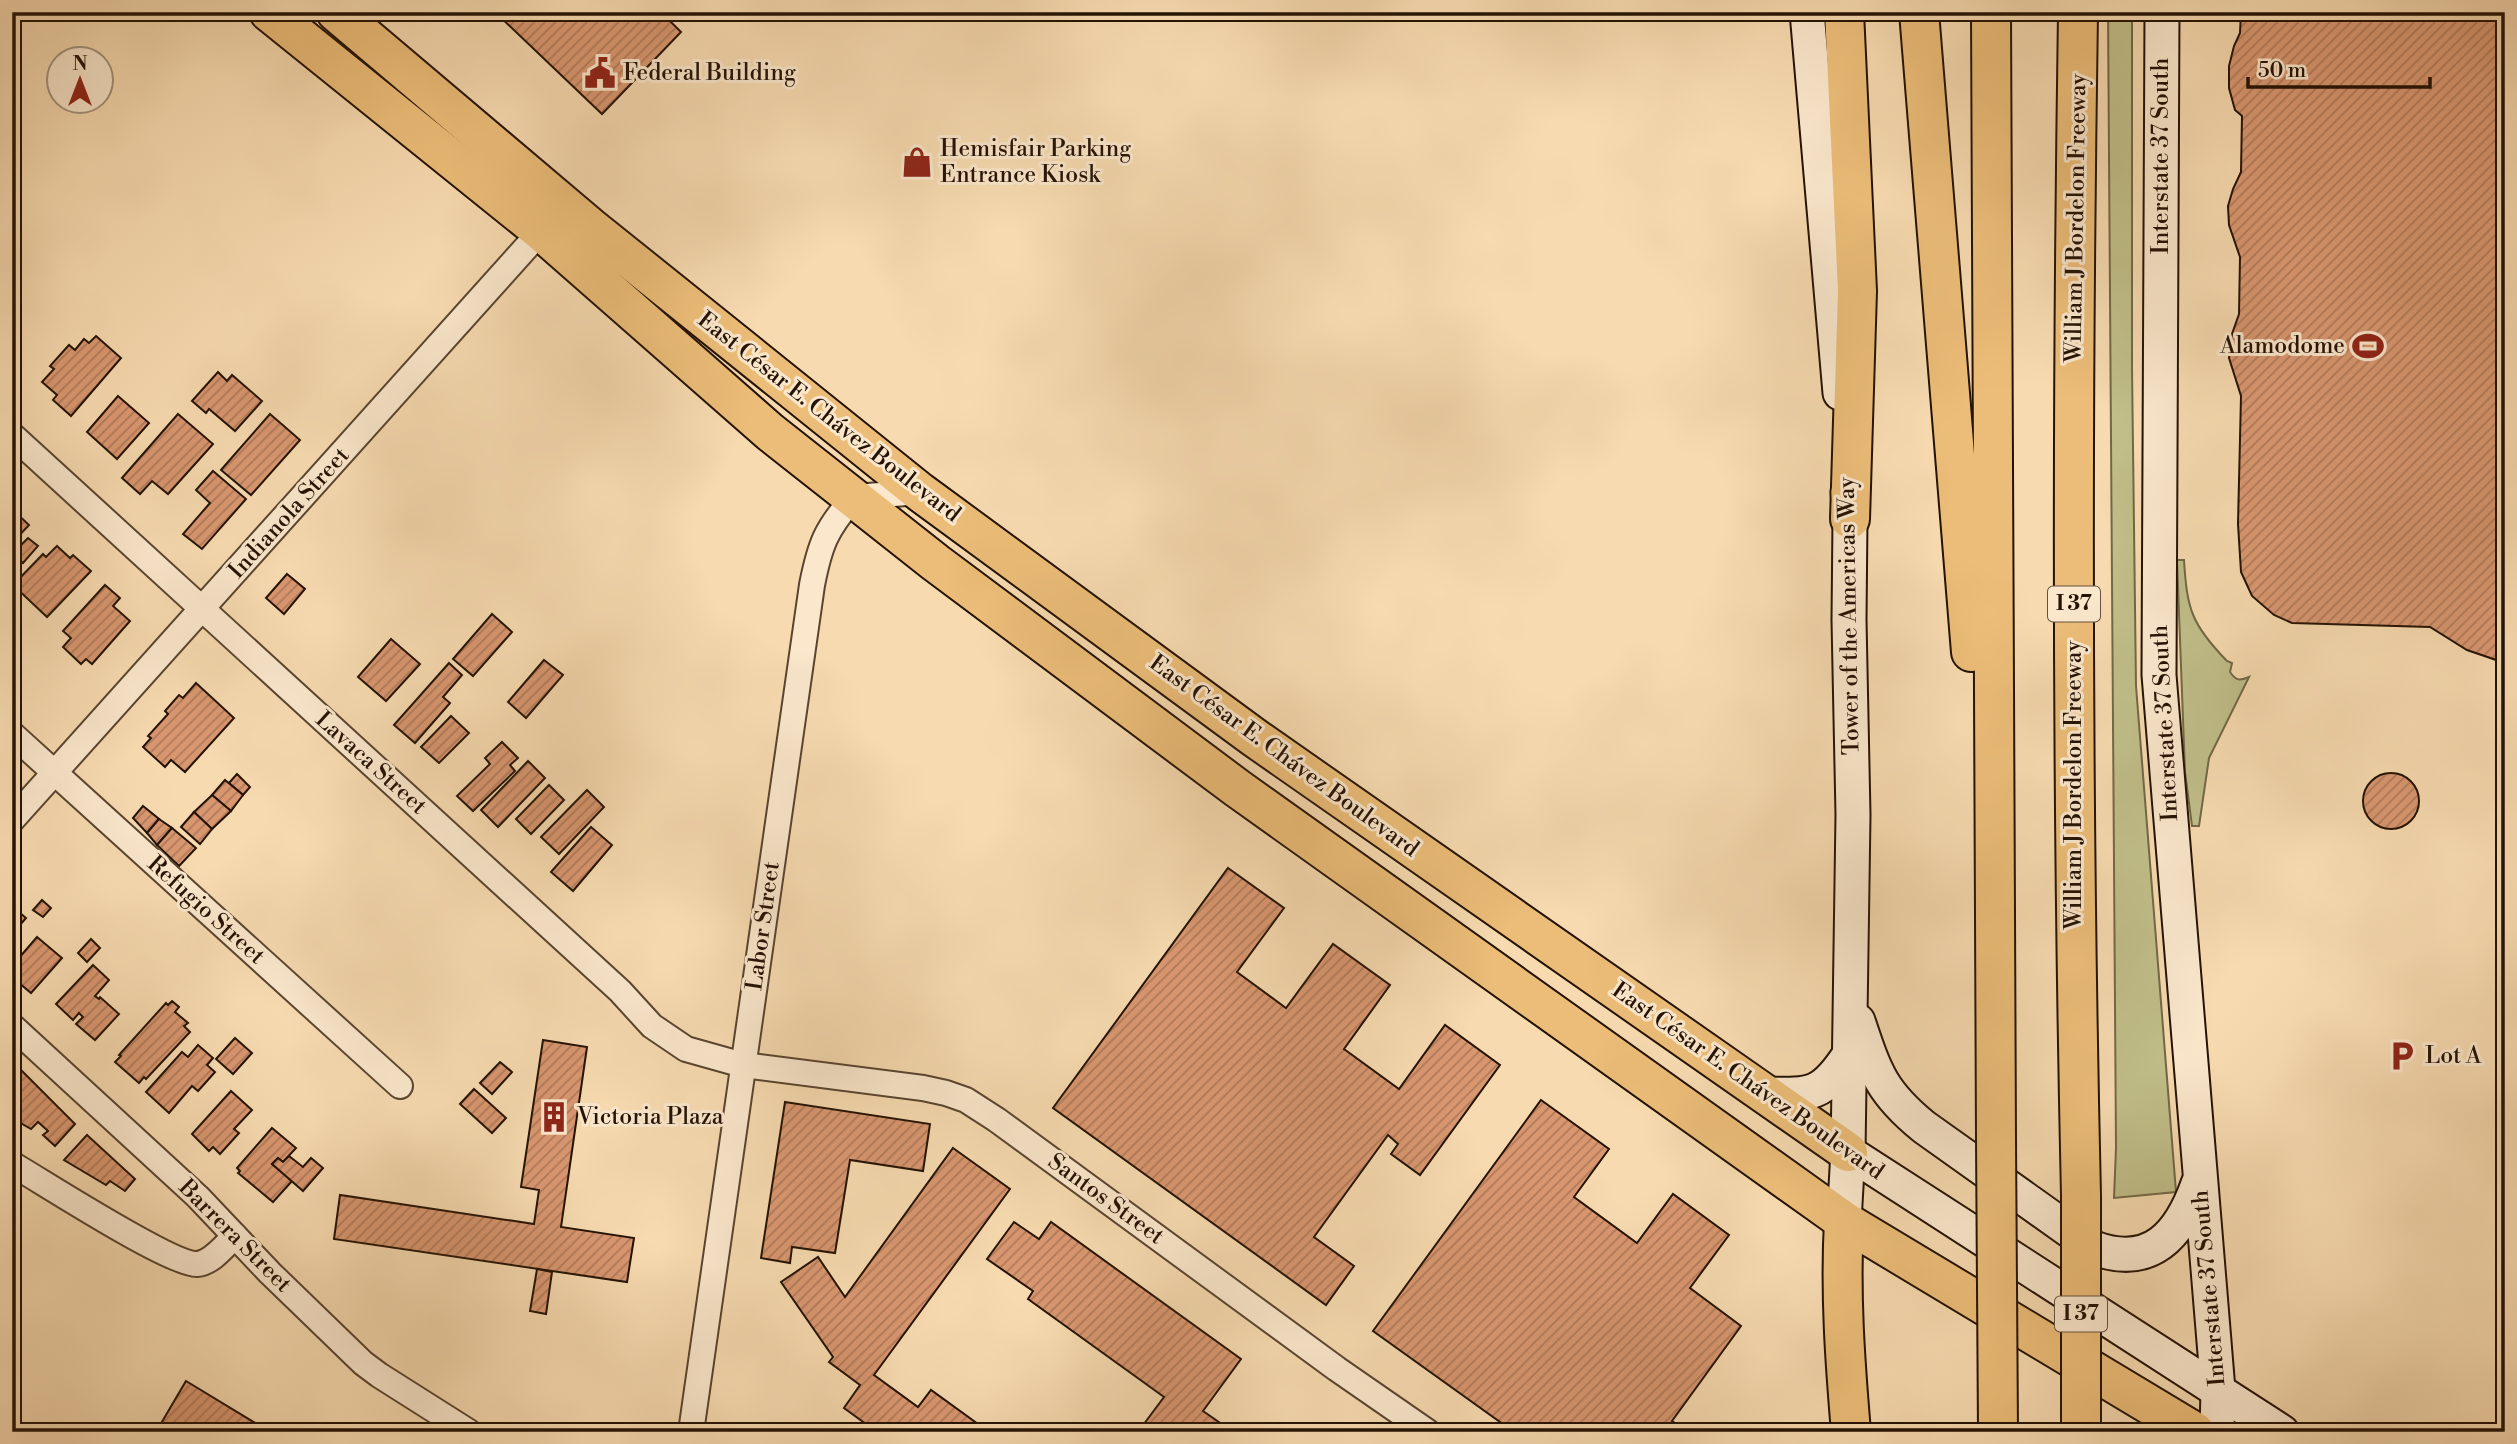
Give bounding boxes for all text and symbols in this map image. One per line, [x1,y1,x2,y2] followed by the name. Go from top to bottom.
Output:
[46,46,116,116] north arrow
[2248,46,2430,90] scale bar
[72,52,88,76] text: N
[583,56,617,90] public building icon: Federal Building
[2147,57,2175,254] street label: Interstate 37 South
[2258,58,2306,84] text: 50 m
[623,59,796,87] place label: Federal Building
[2059,73,2093,364] street label: William J Bordelon Freeway
[940,135,1131,189] place label: Hemisfair Parking Entrance Kiosk
[900,145,934,179] shop icon: Hemisfair Parking Entrance Kiosk
[692,306,966,528] street label: East César E. Chávez Boulevard
[2351,329,2385,363] sports icon: Alamodome
[2219,332,2345,360] place label: Alamodome
[223,442,355,584] street label: Indianola Street
[1833,476,1865,755] street label: Tower of the Americas Way
[2048,586,2100,622] road number: I 37
[2146,624,2184,822] street label: Interstate 37 South
[2060,640,2088,930] street label: William J Bordelon Freeway
[1144,649,1424,863] street label: East César E. Chávez Boulevard
[310,706,432,820] street label: Lavaca Street
[141,850,271,970] street label: Refugio Street
[740,860,786,992] street label: Labor Street
[1606,976,1890,1186] street label: East César E. Chávez Boulevard
[2385,1039,2419,1073] parking icon: Lot A
[2425,1042,2483,1070] place label: Lot A
[537,1100,571,1134] building icon: Victoria Plaza
[576,1103,724,1131] place label: Victoria Plaza
[1043,1148,1169,1250] street label: Santos Street
[172,1173,297,1298] street label: Barrera Street
[2186,1189,2232,1387] street label: Interstate 37 South
[2055,1296,2107,1332] road number: I 37

